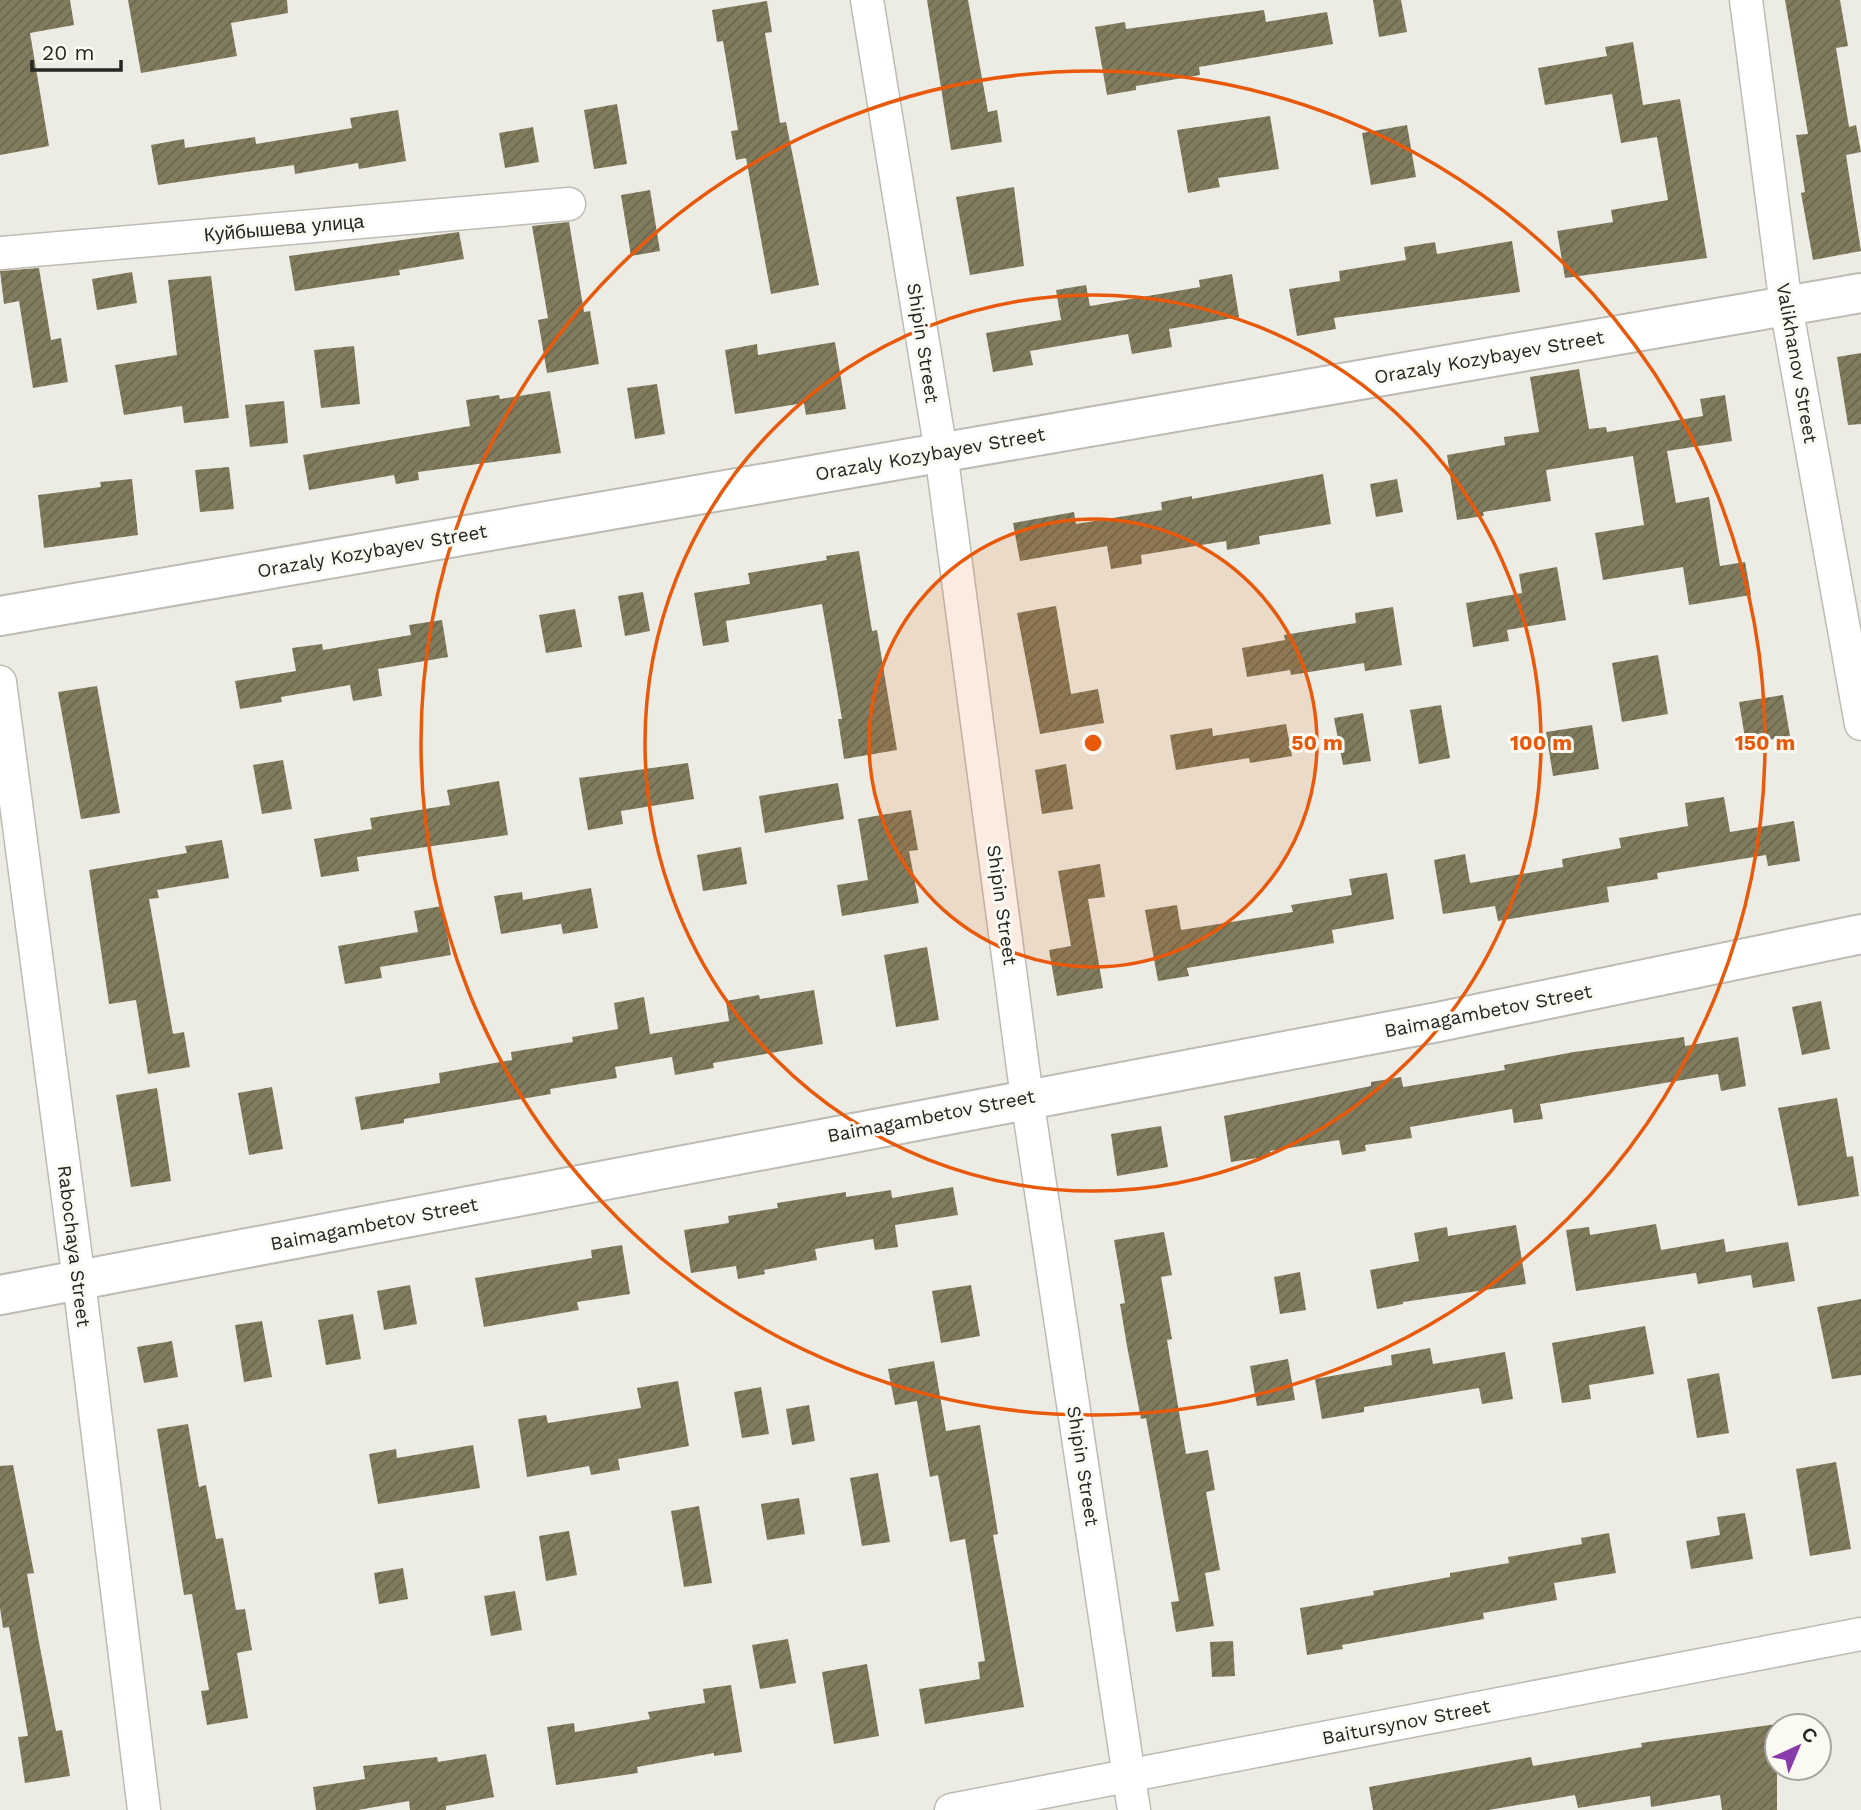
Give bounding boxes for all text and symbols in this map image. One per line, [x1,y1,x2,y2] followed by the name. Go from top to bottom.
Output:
[32,28,121,72] scale bar
[42,40,94,65] text: 20 m
[203,210,365,246] street label: Куйбышева улица
[902,281,944,405] street label: Shipin Street
[1772,281,1822,445] street label: Valikhanov Street
[1372,325,1606,389] street label: Orazaly Kozybayev Street
[813,422,1047,486] street label: Orazaly Kozybayev Street
[255,519,489,583] street label: Orazaly Kozybayev Street
[1291,730,1343,755] text: 50 m
[1510,730,1572,755] text: 100 m
[1735,730,1795,755] text: 150 m
[1081,731,1105,755] centre of rings
[982,843,1022,967] street label: Shipin Street
[1382,980,1594,1042] street label: Baimagambetov Street
[825,1085,1037,1147] street label: Baimagambetov Street
[53,1164,95,1328] street label: Rabochaya Street
[268,1193,480,1255] street label: Baimagambetov Street
[1062,1404,1104,1528] street label: Shipin Street
[1320,1694,1492,1750] street label: Baitursynov Street
[1763,1712,1833,1782] north arrow
[1797,1722,1823,1748] text: С

